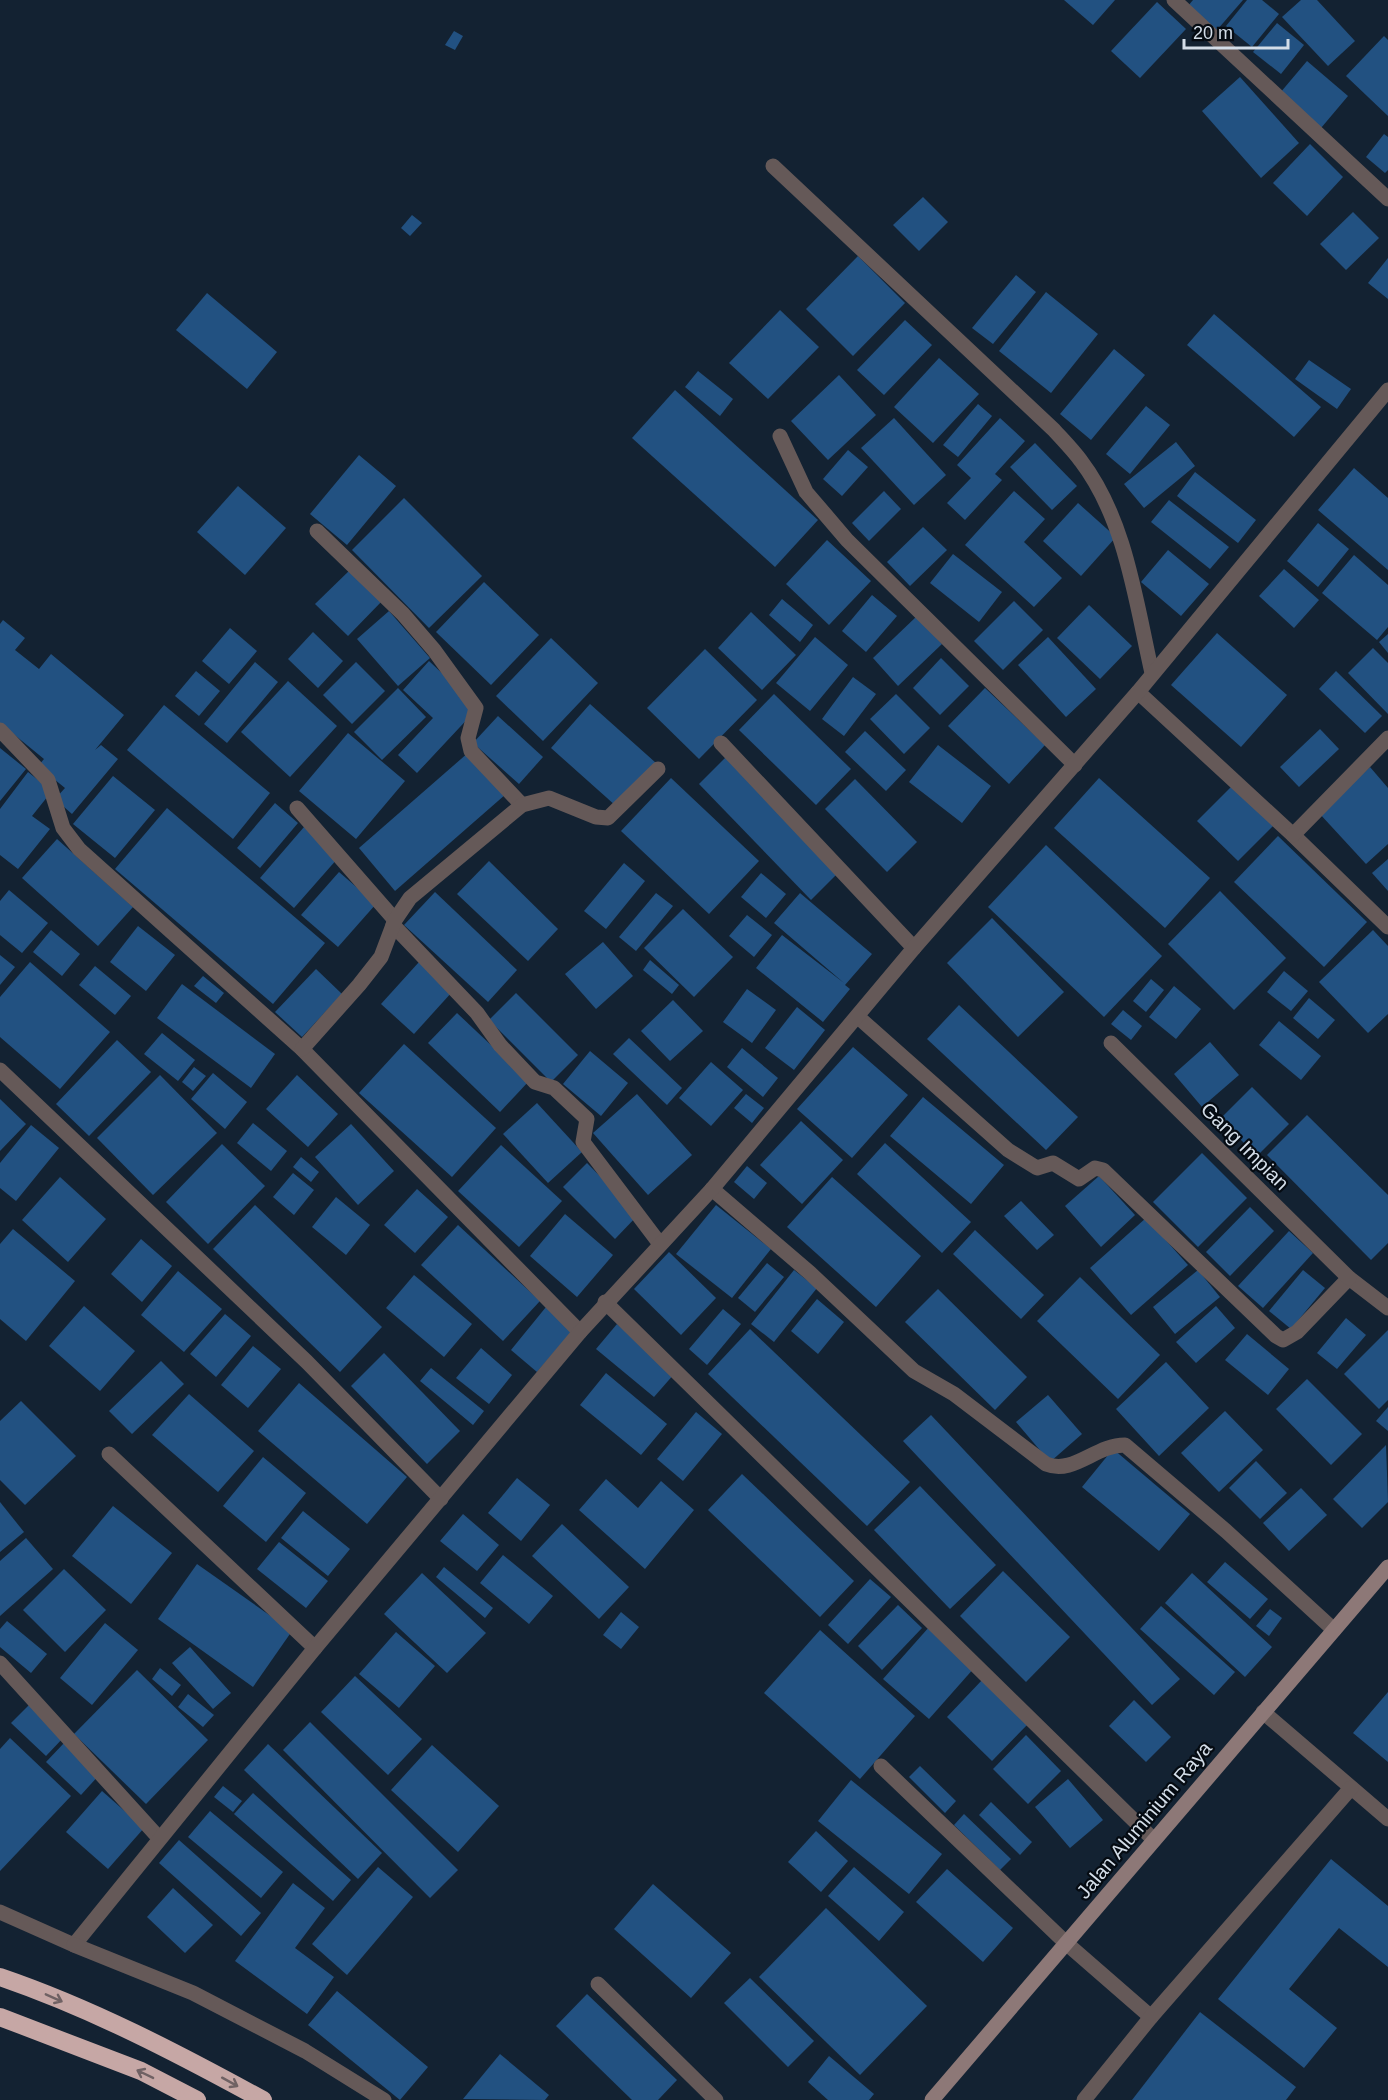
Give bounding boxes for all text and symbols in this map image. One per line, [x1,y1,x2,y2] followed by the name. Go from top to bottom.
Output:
[1184,12,1288,50] scale bar
[1193,23,1233,43] text: 20 m
[1197,1098,1293,1194] street label: Gang Impian
[1072,1736,1217,1903] street label: Jalan Aluminium Raya
[45,1993,63,2005] one-way arrow
[137,2067,155,2079] one-way arrow
[221,2077,239,2088] one-way arrow

